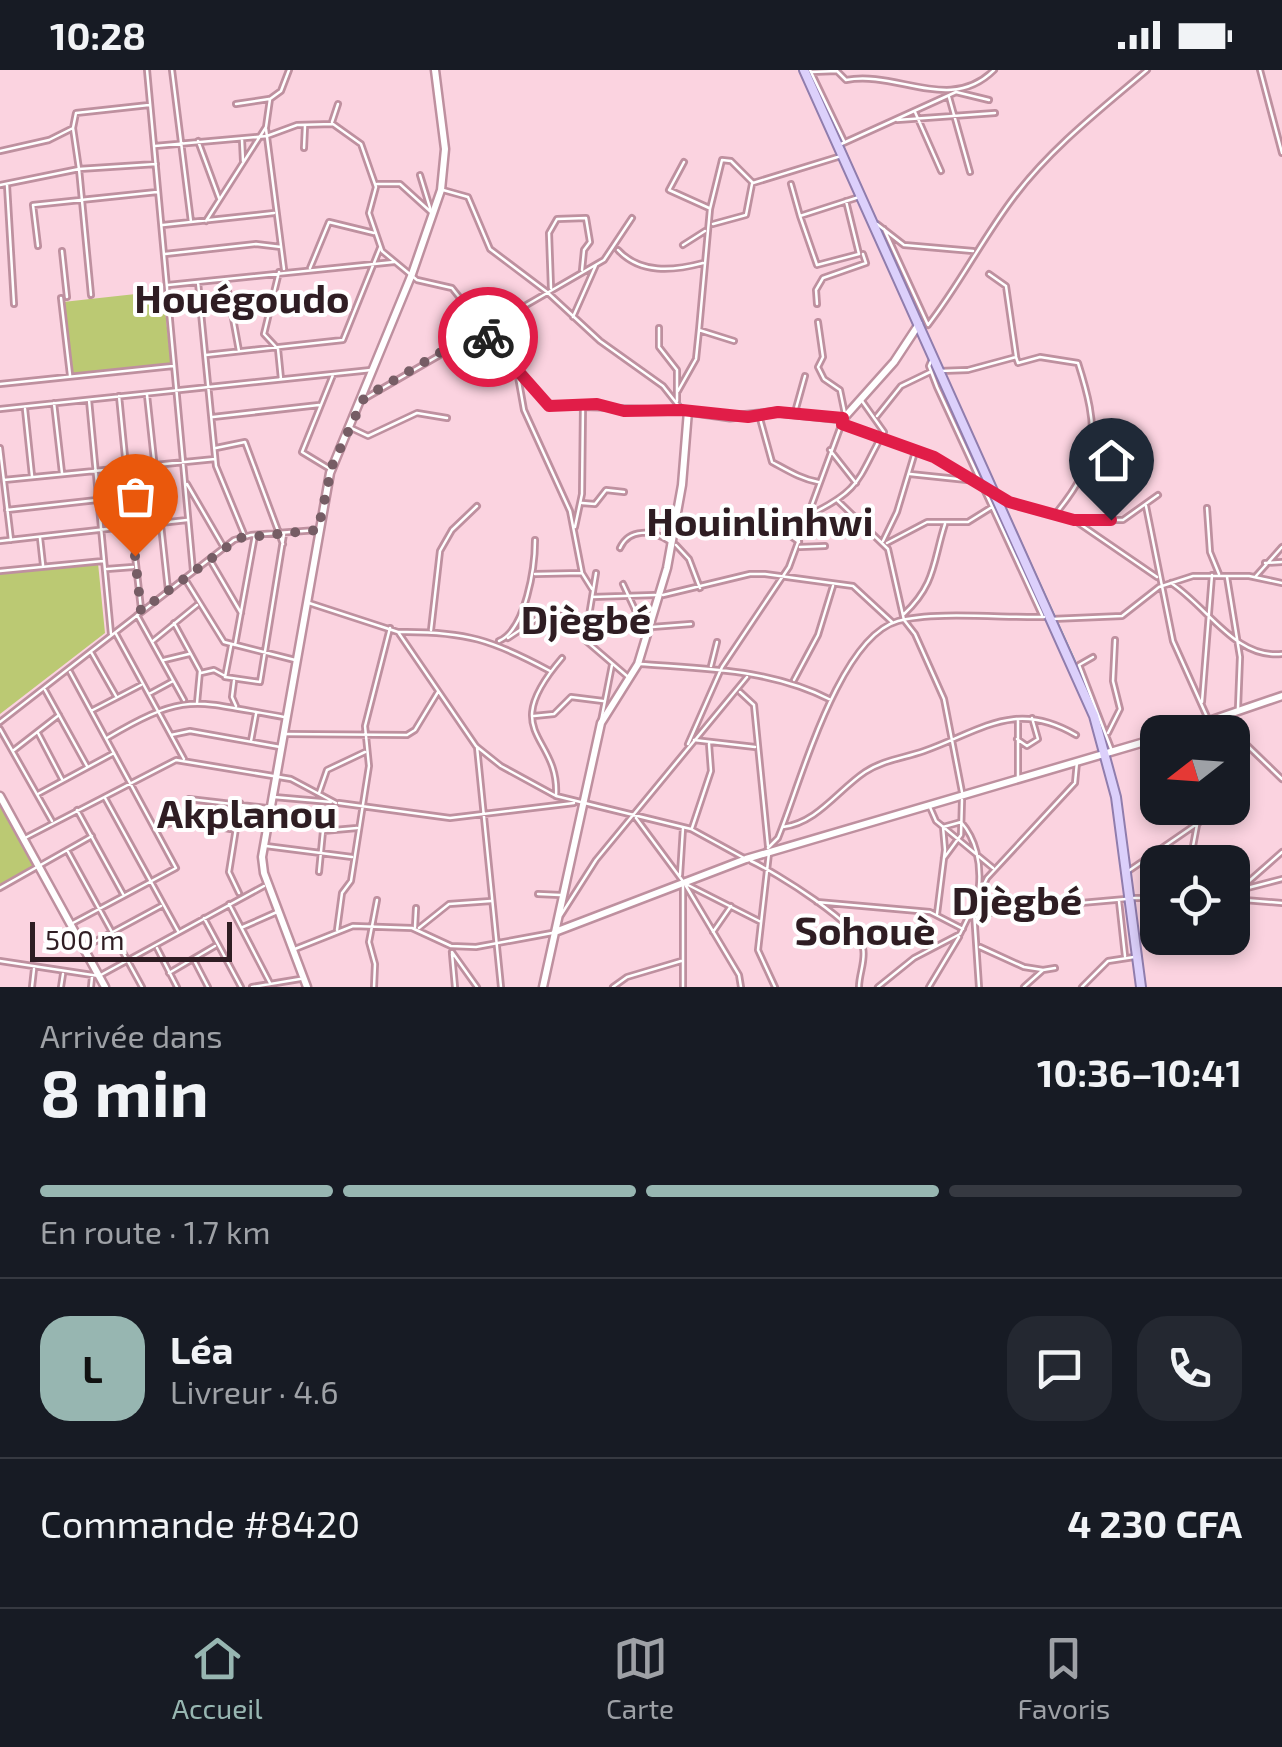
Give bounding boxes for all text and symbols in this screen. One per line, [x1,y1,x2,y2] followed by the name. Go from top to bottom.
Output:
[50,12,146,58] text: 10:28
[134,273,350,321] district label: Houégoudo
[438,287,538,387] courier
[461,310,516,365] icon: bike
[1069,418,1154,521] pin
[1084,433,1139,488] icon: home
[93,454,178,557] pin
[108,469,163,524] icon: bag
[646,496,874,544] district label: Houinlinhwi
[521,594,651,643] district label: Djègbé
[1140,715,1250,825] north arrow
[1140,715,1250,955] map controls
[157,788,337,836] district label: Akplanou
[1140,845,1250,955] button: locate
[952,875,1082,924] district label: Djègbé
[795,905,935,953] district label: Sohouè
[30,917,232,961] scale bar
[45,922,125,956] text: 500 m
[40,1016,223,1054] text: Arrivée dans
[1037,1049,1242,1095] text: 10:36–10:41
[40,1052,209,1130] text: 8 min
[40,1212,270,1250] text: En route · 1.7 km
[1007,1316,1112,1421] button: chat
[1137,1316,1242,1421] button: phone
[170,1326,233,1372] text: Léa
[82,1345,103,1391] text: L
[170,1372,338,1410] text: Livreur · 4.6
[40,1500,360,1546] text: Commande #8420
[1067,1500,1242,1546] text: 4 230 CFA
[172,1631,263,1725] tab: Accueil
[606,1631,674,1725] tab: Carte
[1018,1631,1110,1725] tab: Favoris

